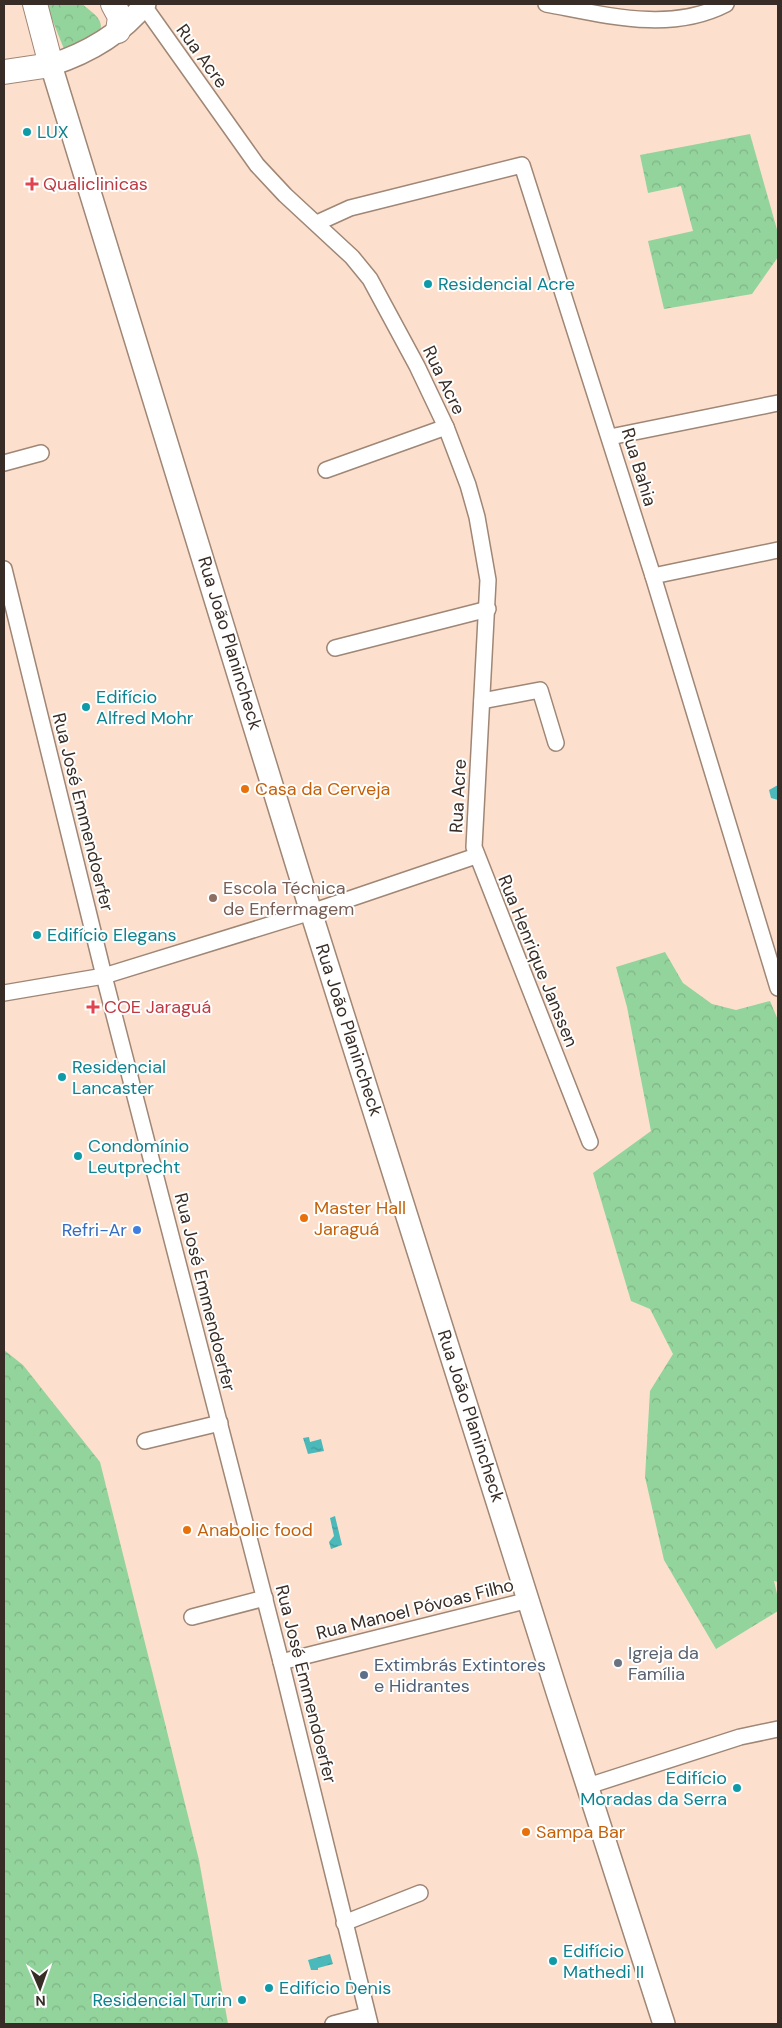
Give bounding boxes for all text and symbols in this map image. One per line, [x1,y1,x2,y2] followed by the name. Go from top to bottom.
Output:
[171,19,233,93] street label: Rua Acre
[37,120,69,144] place label: LUX
[21,126,33,138] marker: LUX
[43,172,148,196] place label: Qualiclinicas
[25,177,39,191] marker: Qualiclinicas
[438,272,575,296] place label: Residencial Acre
[422,278,434,290] marker: Residencial Acre
[417,342,471,418] street label: Rua Acre
[616,425,662,509] street label: Rua Bahia
[192,553,268,733] street label: Rua João Planincheck
[96,685,194,730] place label: Edifício Alfred Mohr
[80,701,92,713] marker: Edifício Alfred Mohr
[47,710,119,914] street label: Rua José Emmendoerfer
[444,758,472,834] street label: Rua Acre
[255,777,390,801] place label: Casa da Cerveja
[239,783,251,795] marker: Casa da Cerveja
[492,871,584,1051] street label: Rua Henrique Janssen
[223,876,354,921] place label: Escola Técnica de Enfermagem
[207,892,219,904] marker: Escola Técnica de Enfermagem
[47,923,177,947] place label: Edifício Elegans
[31,929,43,941] marker: Edifício Elegans
[310,941,388,1119] street label: Rua João Planincheck
[104,995,211,1019] place label: COE Jaraguá
[86,1000,100,1014] marker: COE Jaraguá
[72,1055,166,1100] place label: Residencial Lancaster
[56,1071,68,1083] marker: Residencial Lancaster
[88,1134,189,1179] place label: Condomínio Leutprecht
[72,1150,84,1162] marker: Condomínio Leutprecht
[169,1190,241,1394] street label: Rua José Emmendoerfer
[314,1196,406,1241] place label: Master Hall Jaraguá
[298,1212,310,1224] marker: Master Hall Jaraguá
[62,1218,127,1242] place label: Refri-Ar
[131,1224,143,1236] marker: Refri-Ar
[432,1327,510,1505] street label: Rua João Planincheck
[197,1518,313,1542] place label: Anabolic food
[181,1524,193,1536] marker: Anabolic food
[314,1573,516,1645] street label: Rua Manoel Póvoas Filho
[270,1582,342,1786] street label: Rua José Emmendoerfer
[628,1641,699,1686] place label: Igreja da Família
[374,1653,546,1698] place label: Extimbrás Extintores e Hidrantes
[612,1657,624,1669] marker: Igreja da Família
[358,1669,370,1681] marker: Extimbrás Extintores e Hidrantes
[580,1766,727,1811] place label: Edifício Moradas da Serra
[731,1782,743,1794] marker: Edifício Moradas da Serra
[536,1820,626,1844] place label: Sampa Bar
[520,1826,532,1838] marker: Sampa Bar
[563,1939,644,1984] place label: Edifício Mathedi II
[547,1955,559,1967] marker: Edifício Mathedi II
[15,1963,65,2013] north arrow
[279,1976,391,2000] place label: Edifício Denis
[263,1982,275,1994] marker: Edifício Denis
[92,1988,232,2012] place label: Residencial Turin
[35,1992,46,2010] text: N
[236,1994,248,2006] marker: Residencial Turin

